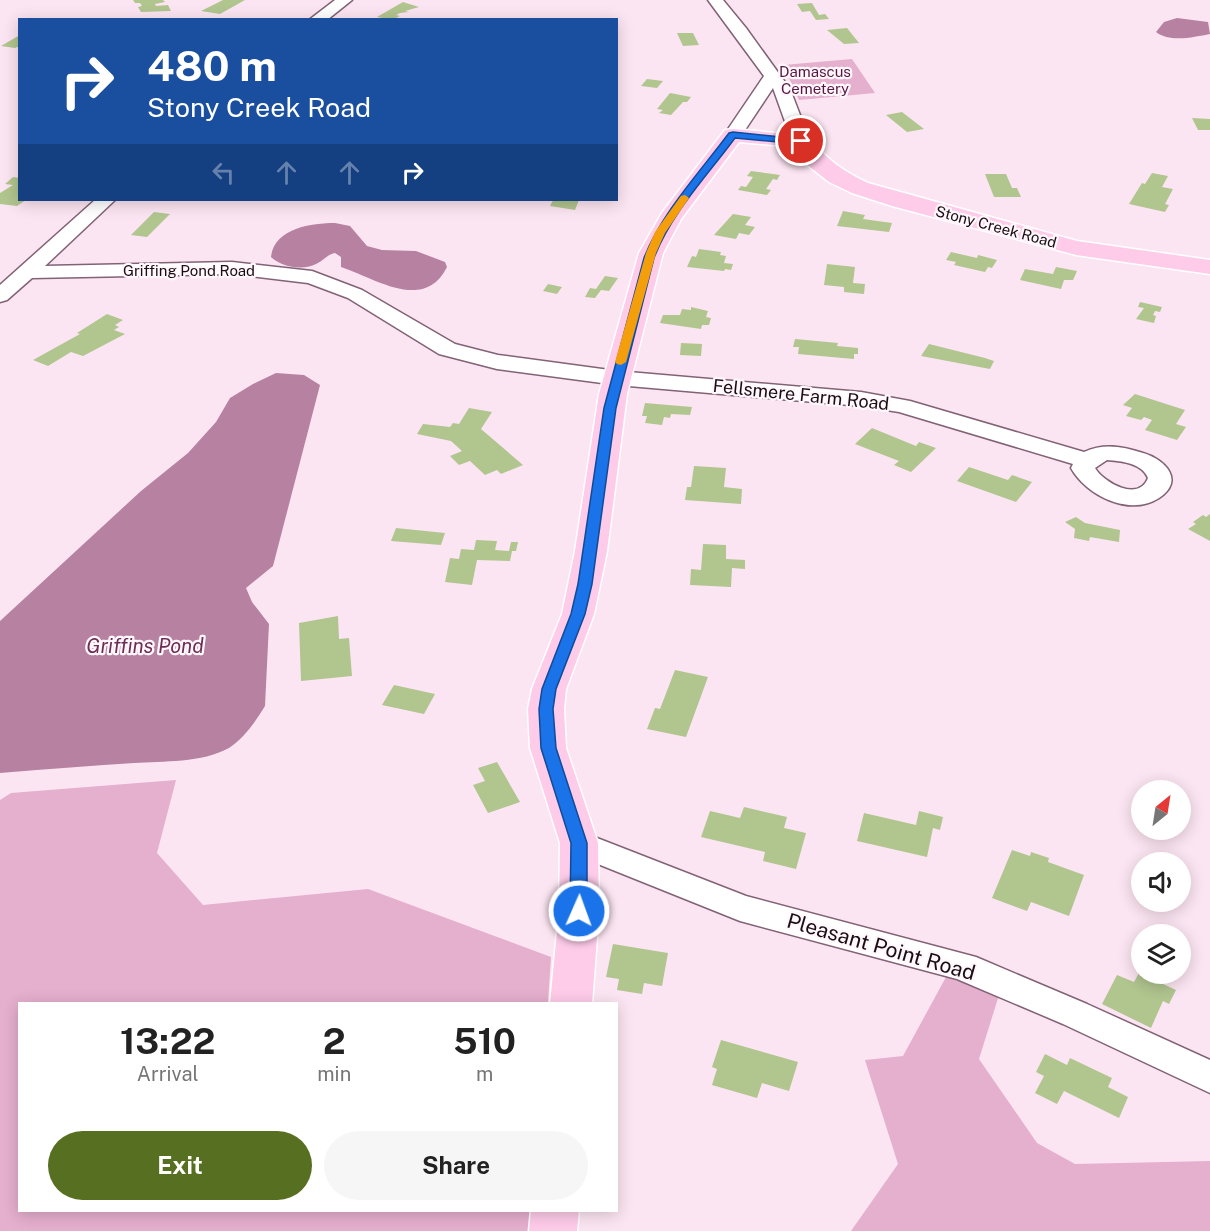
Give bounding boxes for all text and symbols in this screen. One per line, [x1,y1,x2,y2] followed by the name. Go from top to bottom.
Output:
[147,41,277,90] text: 480 m
[48,42,126,120] icon: right
[779,63,851,97] park label: Damascus Cemetery
[147,91,371,123] text: Stony Creek Road
[775,115,826,166] pin
[784,124,817,157] icon: arrive
[207,156,240,189] icon: left
[270,156,303,189] icon: ahead
[333,156,366,189] icon: ahead
[396,156,429,189] icon: right
[934,202,1058,251] street label: Stony Creek Road
[123,262,255,279] street label: Griffing Pond Road
[712,375,890,414] street label: Fellsmere Farm Road
[86,634,204,658] water label: Griffins Pond
[1131,780,1191,840] north arrow
[1131,780,1191,984] map controls
[1131,852,1191,912] button: sound
[547,879,611,943] position arrow
[784,908,978,985] street label: Pleasant Point Road
[1131,924,1191,984] button: layers
[120,1020,215,1062] text: 13:22
[323,1020,346,1062] text: 2
[453,1020,516,1062] text: 510
[137,1062,199,1086] text: Arrival
[317,1062,351,1086] text: min
[476,1062,493,1086] text: m
[48,1131,312,1200] button: Exit
[324,1131,588,1200] button: Share

